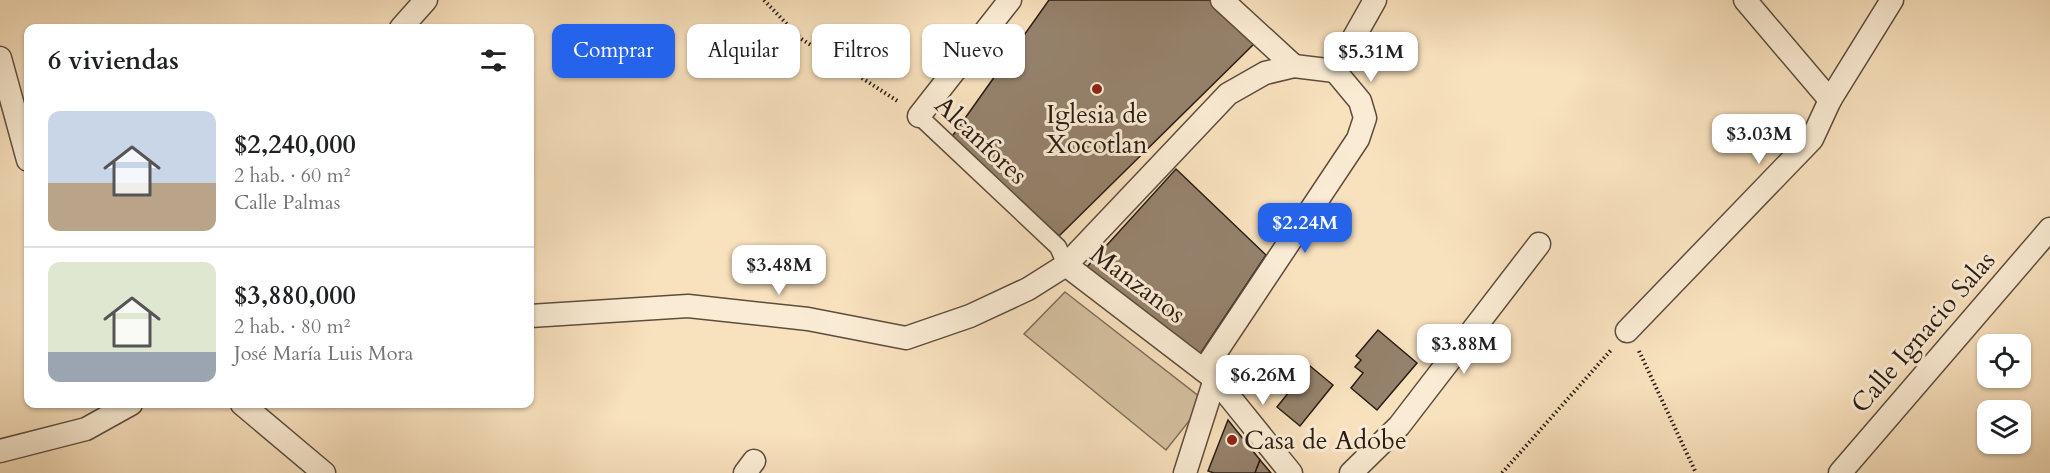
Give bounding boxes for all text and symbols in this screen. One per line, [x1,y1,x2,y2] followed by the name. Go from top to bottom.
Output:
[552,24,675,78] chip: Comprar
[687,24,800,78] chip: Alquilar
[812,24,910,78] chip: Filtros
[922,24,1025,78] chip: Nuevo
[1322,32,1420,83] pin: $5.31M
[1338,38,1404,65] text: $5.31M
[48,43,179,78] text: 6 viviendas
[477,44,510,77] icon: filters
[1090,82,1104,96] marker: Iglesia de Xocotlan
[927,88,1035,192] street label: Alcanfores
[1046,97,1148,162] place label: Iglesia de Xocotlan
[1710,114,1808,165] pin: $3.03M
[1726,120,1792,147] text: $3.03M
[234,127,356,162] text: $2,240,000
[96,135,168,207] icon: home
[234,162,350,189] text: 2 hab. · 60 m²
[234,189,340,216] text: Calle Palmas
[1256,203,1354,254] pin: $2.24M
[1272,209,1338,236] text: $2.24M
[1083,237,1193,331] street label: Manzanos
[1843,244,2003,420] street label: Calle Ignacio Salas
[730,245,828,296] pin: $3.48M
[746,251,812,278] text: $3.48M
[234,278,356,313] text: $3,880,000
[96,286,168,358] icon: home
[234,313,350,340] text: 2 hab. · 80 m²
[1415,324,1513,375] pin: $3.88M
[1431,330,1497,357] text: $3.88M
[1977,334,2031,454] map controls
[1977,334,2031,388] button: locate
[234,340,413,367] text: José María Luis Mora
[1214,355,1312,406] pin: $6.26M
[1230,361,1296,388] text: $6.26M
[1977,400,2031,454] button: layers
[1244,423,1407,458] place label: Casa de Adobe
[1225,433,1239,447] marker: Casa de Adobe

